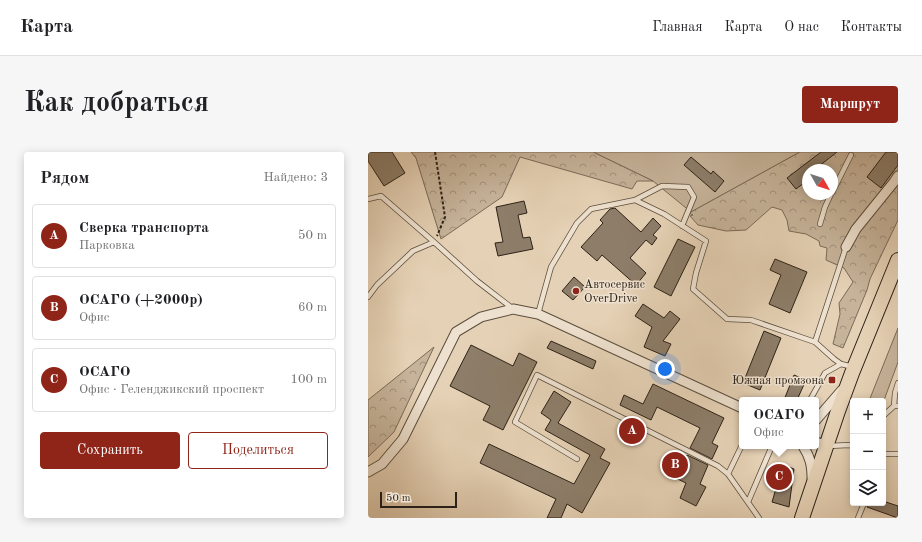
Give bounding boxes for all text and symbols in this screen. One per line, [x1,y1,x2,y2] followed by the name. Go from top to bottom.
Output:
[20,18,73,37] text: Карта
[652,20,702,34] text: Главная
[724,20,762,34] text: Карта
[784,20,819,34] text: О нас
[841,20,902,34] text: Контакты
[802,86,898,123] button: Маршрут
[24,90,209,118] text: Как добраться
[802,164,838,200] north arrow
[40,170,89,187] text: Рядом
[264,171,328,184] text: Найдено: 3
[79,221,209,236] text: Сверка транспорта
[49,229,59,242] text: A
[298,229,327,242] text: 50 m
[79,239,135,252] text: Парковка
[584,279,645,305] place label: Автосервис OverDrive
[571,286,581,296] marker: Автосервис OverDrive
[79,293,203,308] text: ОСАГО (+2000р)
[49,301,59,314] text: B
[298,301,327,314] text: 60 m
[79,311,109,324] text: Офис
[655,359,675,379] your location
[79,365,131,380] text: ОСАГО
[50,373,58,386] text: C
[290,373,327,386] text: 100 m
[732,375,824,387] place label: Южная промзона
[827,375,837,385] marker: Южная промзона
[79,383,264,396] text: Офис · Геленджикский проспект
[739,397,819,449] popup
[850,398,886,506] map controls
[850,398,886,434] button: +
[753,408,805,423] text: ОСАГО
[619,416,645,446] pin: A
[753,426,784,439] text: Офис
[40,432,180,469] button: Сохранить
[188,432,328,469] button: Поделиться
[850,434,886,470] button: −
[662,450,688,480] pin: B
[766,462,792,492] pin: C
[850,470,886,506] button: layers
[380,490,457,509] scale bar
[386,493,411,504] text: 50 m

